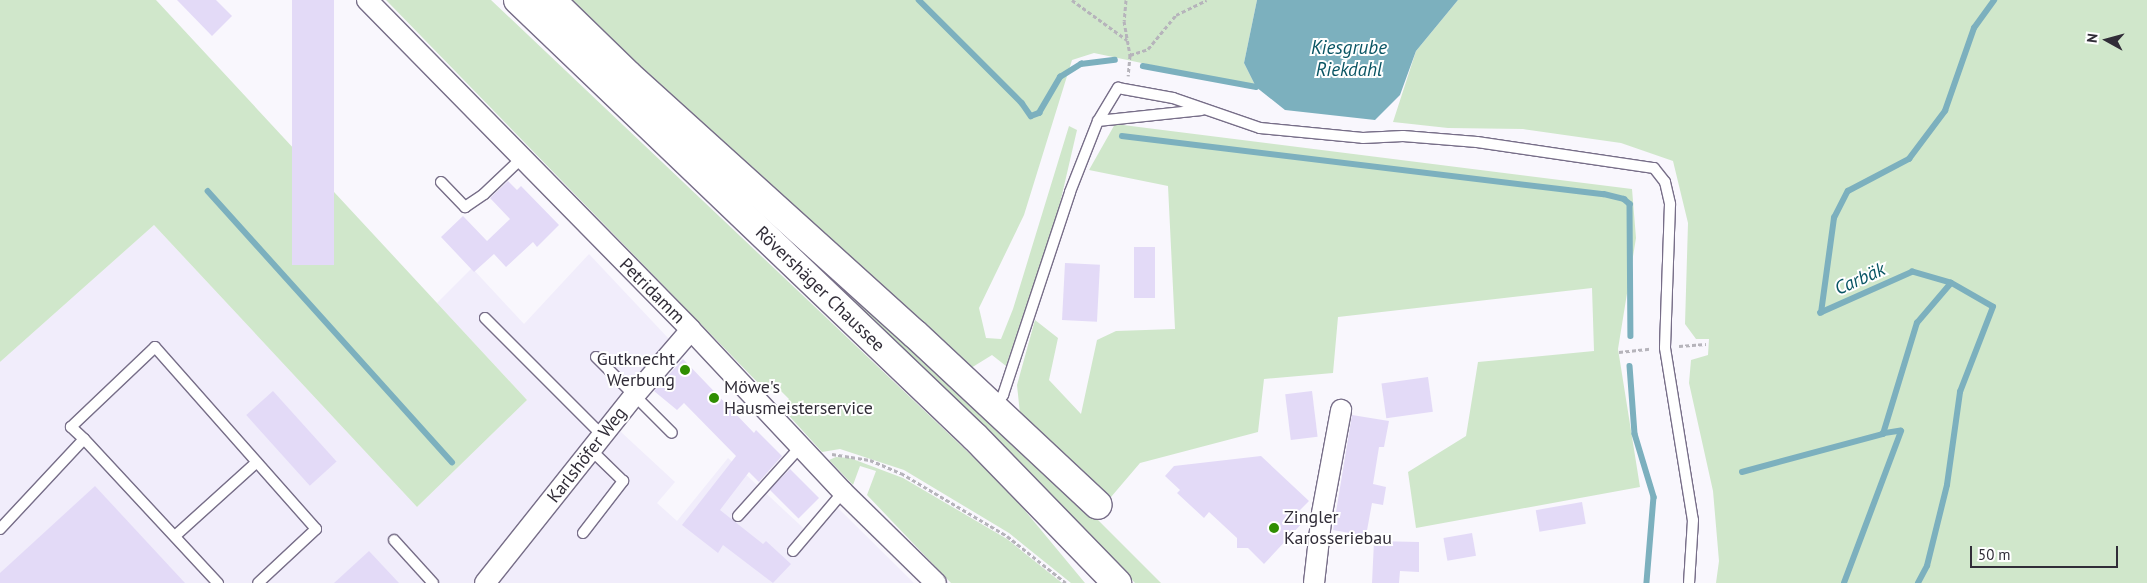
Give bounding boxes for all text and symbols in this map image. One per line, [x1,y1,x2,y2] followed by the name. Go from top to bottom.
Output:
[2082,15,2132,65] north arrow
[2083,33,2102,44] text: N
[1311,37,1387,81] water label: Kiesgrube Riekdahl
[751,222,889,356] street label: Rövershäger Chaussee
[615,254,689,328] street label: Petridamm
[1831,258,1889,300] water label: Carbäk
[597,349,675,392] place label: Gutknecht Werbung
[679,364,691,376] marker: Gutknecht Werbung
[724,377,873,419] place label: Möwe's Hausmeisterservice
[708,392,720,404] marker: Möwe's Hausmeisterservice
[543,403,631,507] street label: Karlshöfer Weg
[1284,507,1392,550] place label: Zingler Karosseriebau
[1268,522,1280,534] marker: Zingler Karosseriebau
[1972,536,2120,568] scale bar
[1978,545,2011,564] text: 50 m

